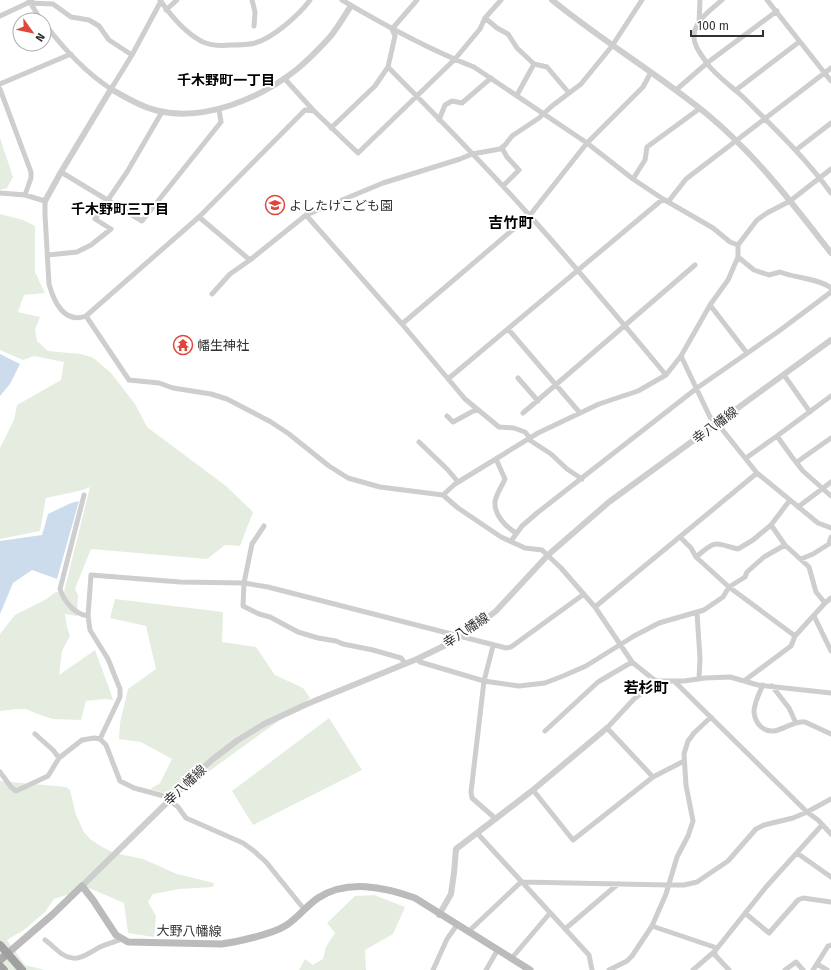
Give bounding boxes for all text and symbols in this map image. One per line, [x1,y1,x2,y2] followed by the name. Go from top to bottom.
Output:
[12,12,52,52] north arrow
[691,12,763,38] scale bar
[697,19,729,33] text: 100 m
[33,31,47,44] text: N
[177,72,275,89] district label: 千木野町一丁目
[264,194,286,216] school or university icon: よしたけこども園
[289,198,393,213] place label: よしたけこども園
[71,201,169,218] district label: 千木野町三丁目
[488,214,534,232] district label: 吉竹町
[172,334,194,356] temple icon: 幡生神社
[197,338,249,353] place label: 幡生神社
[690,404,740,446] street label: 幸八幡線
[440,610,492,650] street label: 幸八幡線
[623,679,669,697] district label: 若杉町
[161,762,209,808] street label: 幸八幡線
[156,923,222,939] street label: 大野八幡線

